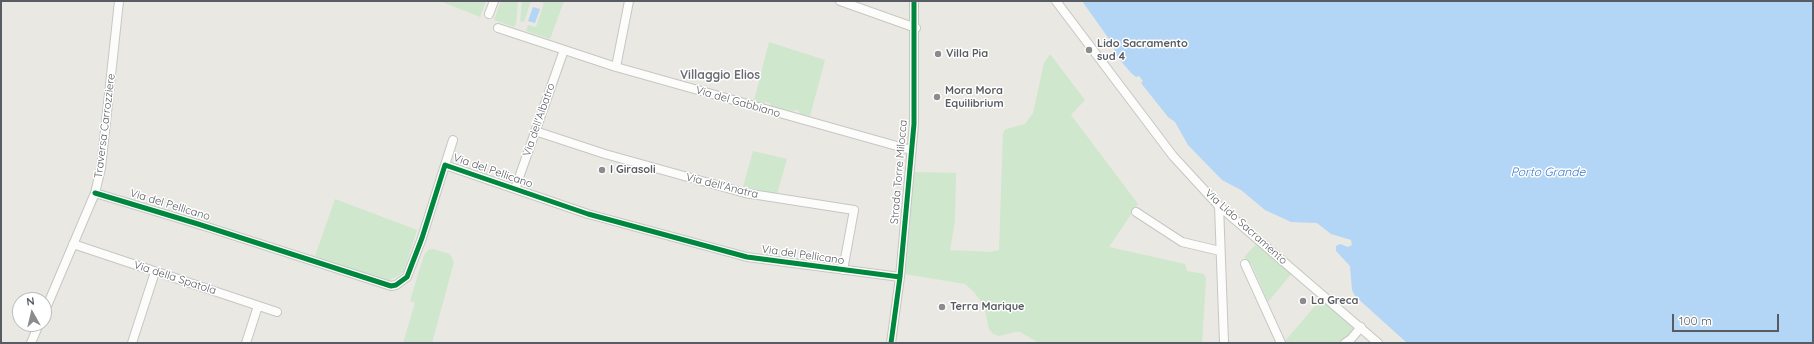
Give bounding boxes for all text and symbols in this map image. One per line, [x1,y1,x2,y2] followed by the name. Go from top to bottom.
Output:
[1097,37,1188,63] place label: Lido Sacramento sud 4
[1084,45,1094,55] marker: Lido Sacramento sud 4
[946,47,988,61] place label: Villa Pia
[933,49,943,59] marker: Villa Pia
[680,68,760,82] district label: Villaggio Elios
[92,73,118,179] street label: Traversa Carrozziere
[520,82,558,158] street label: Via dell'Albatro
[694,84,782,120] street label: Via del Gabbiano
[945,84,1004,110] place label: Mora Mora Equilibrium
[932,92,942,102] marker: Mora Mora Equilibrium
[888,119,910,225] street label: Strada Torre Milocca
[452,151,534,191] street label: Via del Pellicano
[610,163,656,177] place label: I Girasoli
[597,165,607,175] marker: I Girasoli
[1511,165,1585,179] water label: Porto Grande
[684,171,760,201] street label: Via dell'Anatra
[128,187,212,223] street label: Via del Pellicano
[1202,187,1290,267] street label: Via Lido Sacramento
[761,243,845,267] street label: Via del Pellicano
[132,258,218,298] street label: Via della Spatola
[12,292,52,332] north arrow
[25,294,35,309] text: N
[1311,294,1358,308] place label: La Greca
[1298,296,1308,306] marker: La Greca
[950,300,1025,314] place label: Terra Marique
[937,302,947,312] marker: Terra Marique
[1674,306,1781,332] scale bar
[1679,313,1712,328] text: 100 m

